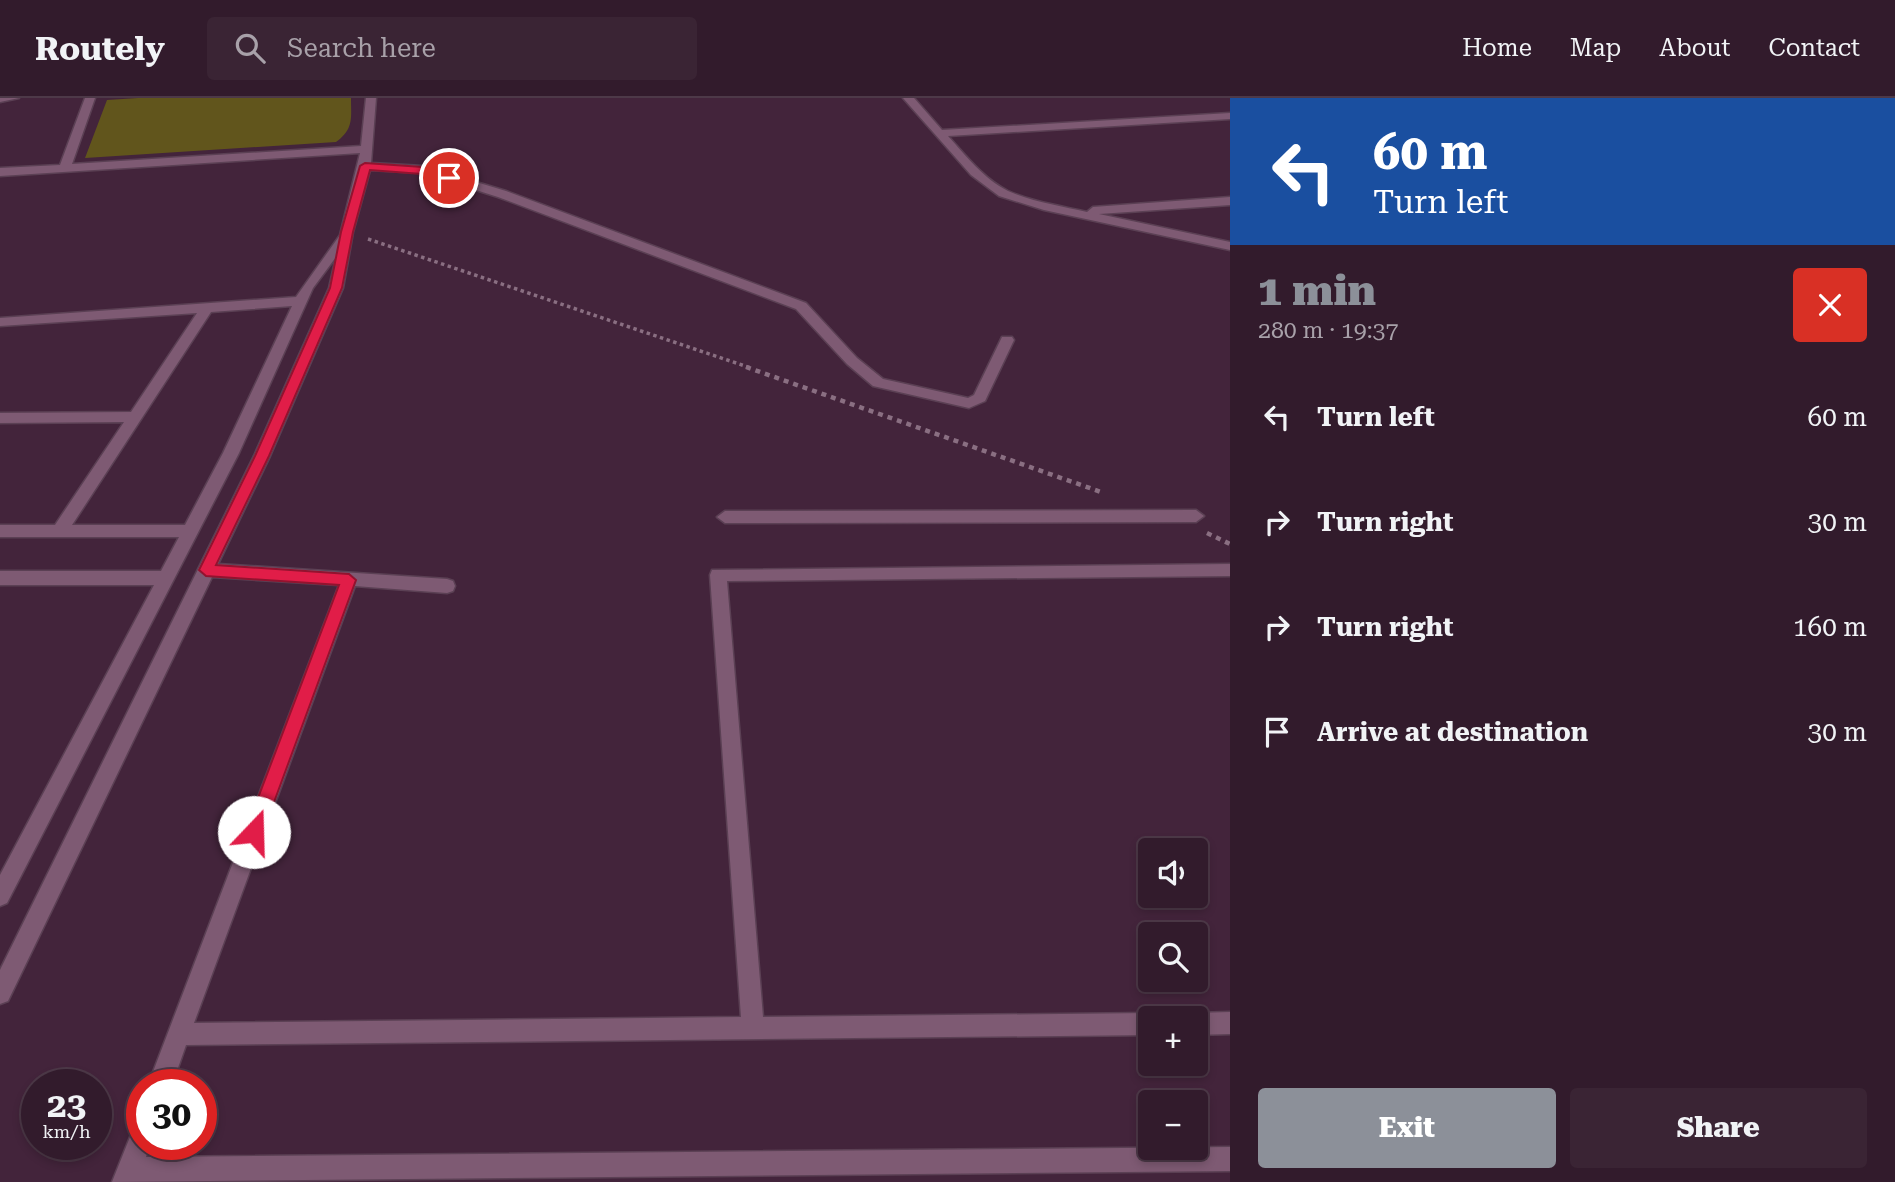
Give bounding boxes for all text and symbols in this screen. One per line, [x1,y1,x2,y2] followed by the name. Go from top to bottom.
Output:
[207,17,697,80] search box
[35,29,165,68] text: Routely
[231,29,269,67] icon: search
[287,33,436,63] text: Search here
[1462,34,1532,62] text: Home
[1570,34,1621,62] text: Map
[1659,34,1730,62] text: About
[1768,34,1860,62] text: Contact
[1373,124,1488,181] text: 60 m
[1258,126,1349,217] icon: left
[419,148,479,208] pin
[430,159,468,197] icon: arrive
[1373,183,1508,221] text: Turn left
[1258,266,1376,315] text: 1 min
[1793,268,1867,342] button: close
[1258,317,1398,344] text: 280 m · 19:37
[1258,398,1296,436] icon: left
[1317,402,1435,432] text: Turn left
[1808,402,1867,432] text: 60 m
[1258,503,1296,541] icon: right
[1317,507,1453,537] text: Turn right
[1808,507,1867,537] text: 30 m
[1258,608,1296,646] icon: right
[1317,612,1453,642] text: Turn right
[1793,612,1867,642] text: 160 m
[1258,713,1296,751] icon: arrive
[1317,717,1588,747] text: Arrive at destination
[1808,717,1867,747] text: 30 m
[217,795,291,869] position arrow
[1138,838,1208,1160] map controls
[1138,838,1208,908] button: sound
[1138,922,1208,992] button: search
[1138,1006,1208,1076] button: +
[126,1069,217,1160] speed limit sign: 30
[47,1085,86,1126] text: 23
[1258,1088,1556,1168] button: Exit
[1570,1088,1867,1168] button: Share
[1138,1090,1208,1160] button: −
[42,1121,91,1142] text: km/h

